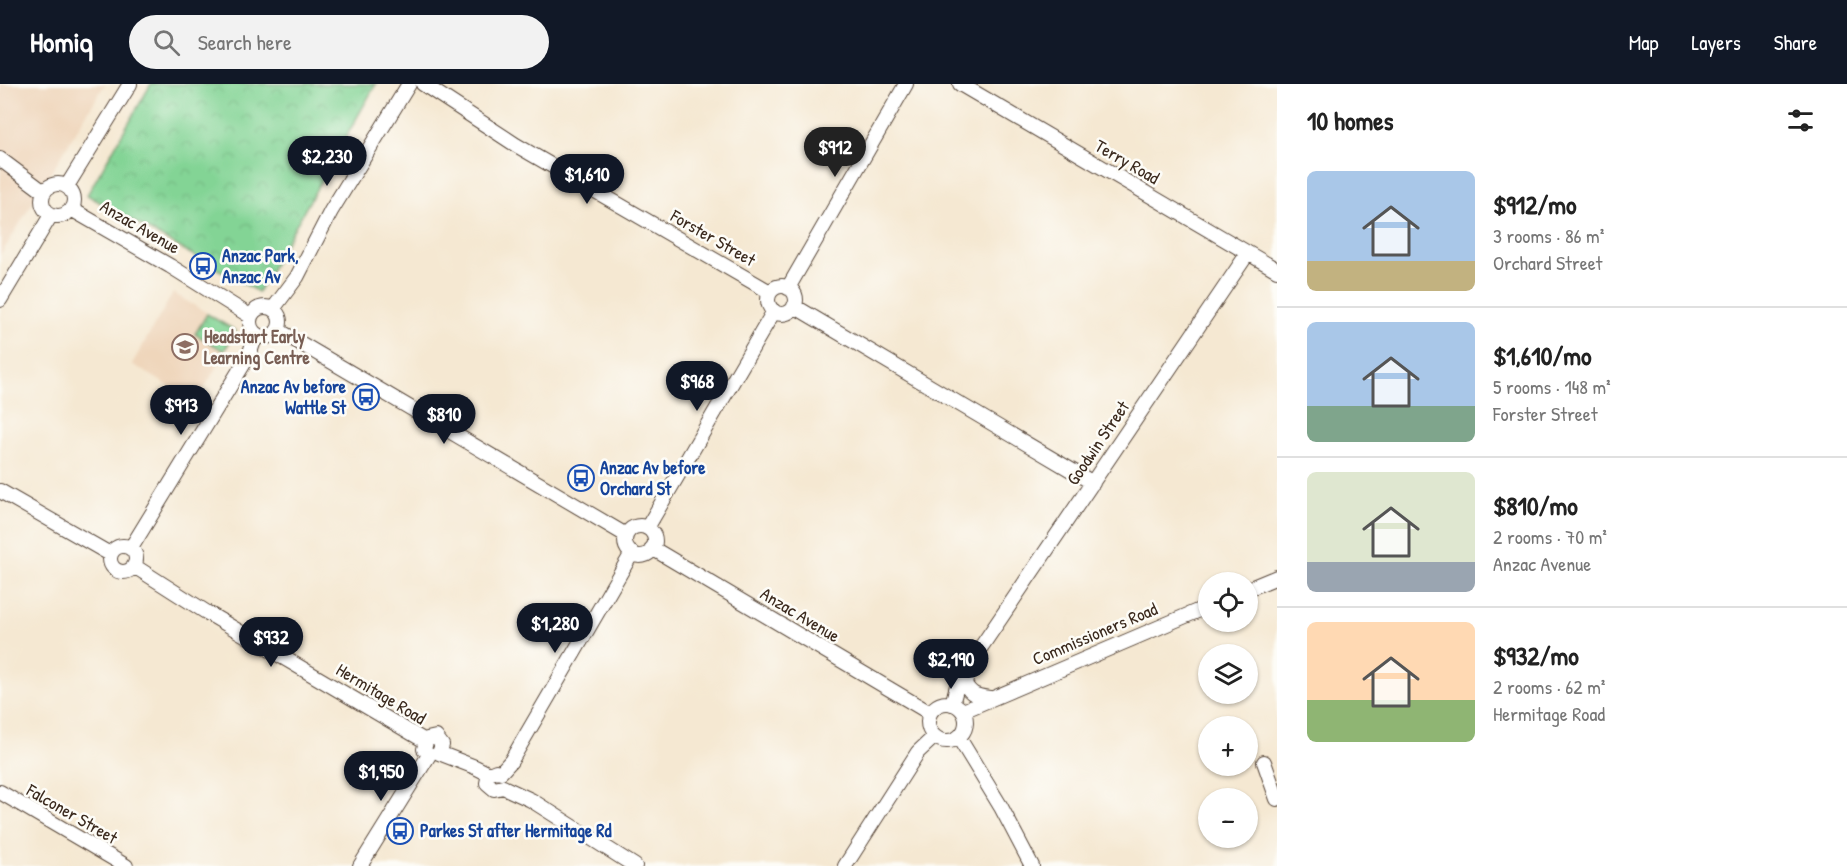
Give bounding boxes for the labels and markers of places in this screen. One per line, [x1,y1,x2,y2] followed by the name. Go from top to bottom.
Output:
[799,127,871,178] pin: $912
[278,136,376,187] pin: $2,230
[538,154,636,205] pin: $1,610
[222,243,299,289] place label: Anzac Park, Anzac Av
[188,251,218,281] bus stop icon: Anzac Park, Anzac Av
[204,324,311,371] place label: Headstart Early Learning Centre
[170,332,200,362] school or university icon: Headstart Early Learning Centre
[661,361,733,412] pin: $968
[241,374,347,420] place label: Anzac Av before Wattle St
[351,382,381,412] bus stop icon: Anzac Av before Wattle St
[145,385,217,436] pin: $913
[408,394,480,445] pin: $810
[600,455,706,501] place label: Anzac Av before Orchard St
[566,463,596,493] bus stop icon: Anzac Av before Orchard St
[506,603,604,654] pin: $1,280
[235,617,307,668] pin: $932
[902,639,1000,690] pin: $2,190
[332,751,430,802] pin: $1,950
[385,816,415,846] bus stop icon: Parkes St after Hermitage Rd
[420,818,611,844] place label: Parkes St after Hermitage Rd

